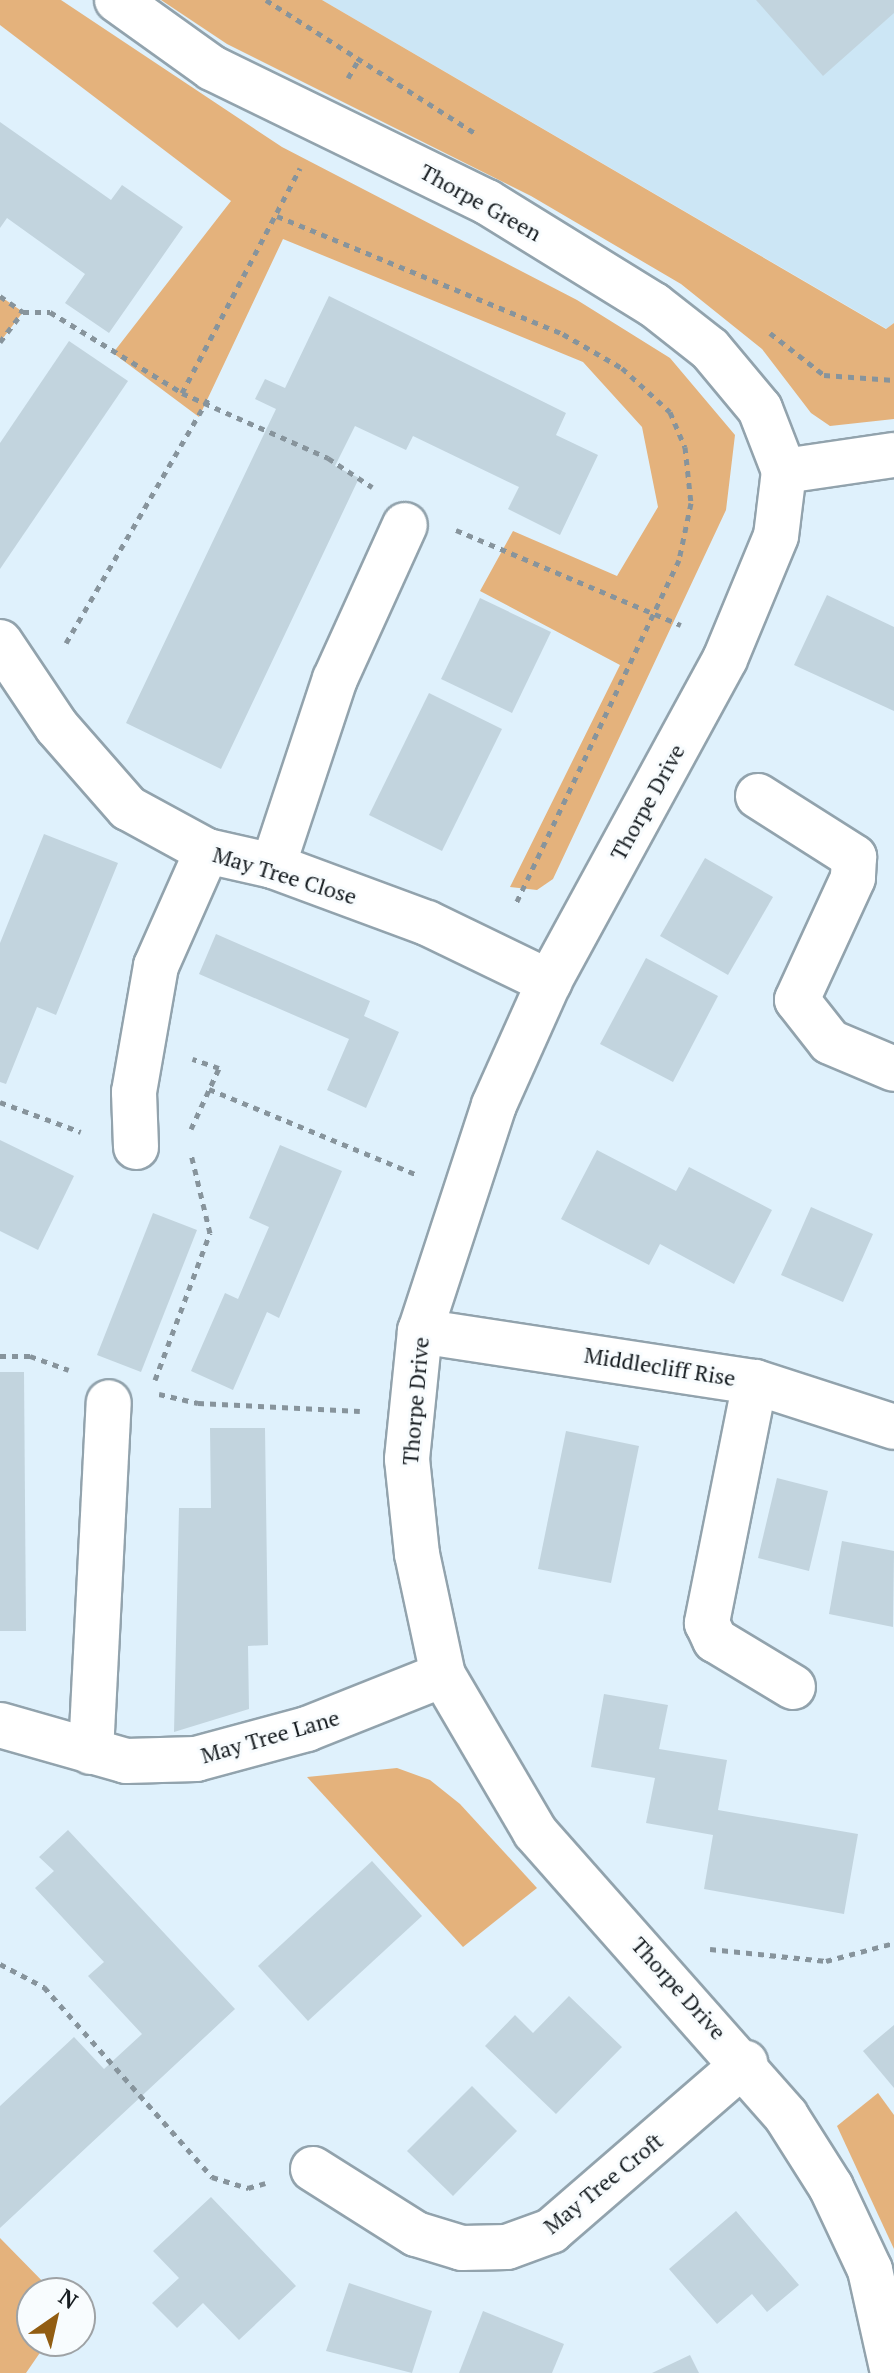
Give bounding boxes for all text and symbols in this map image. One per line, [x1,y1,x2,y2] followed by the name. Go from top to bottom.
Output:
[416,158,546,246] street label: Thorpe Green
[604,739,690,865] street label: Thorpe Drive
[210,841,360,909] street label: May Tree Close
[396,1336,434,1466] street label: Thorpe Drive
[582,1341,738,1391] street label: Middlecliff Rise
[198,1704,342,1768] street label: May Tree Lane
[626,1931,732,2045] street label: Thorpe Drive
[538,2127,668,2239] street label: May Tree Croft
[16,2277,96,2357] north arrow
[54,2282,84,2315] text: N

